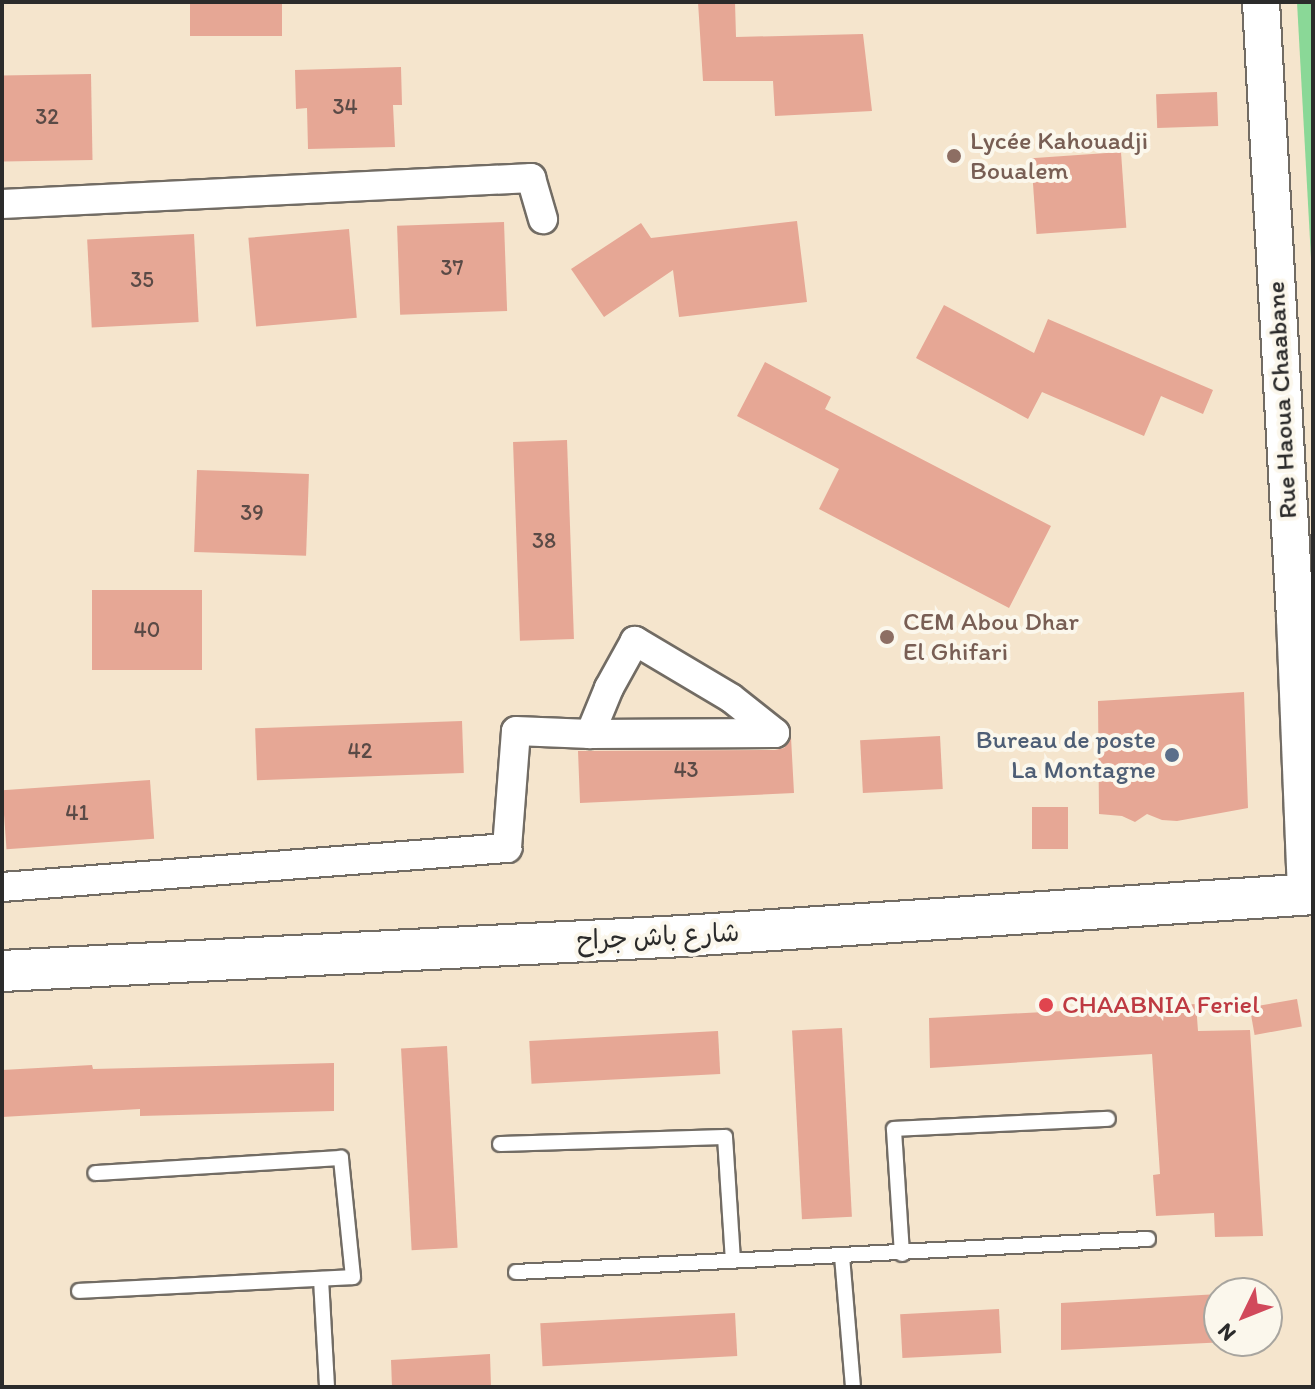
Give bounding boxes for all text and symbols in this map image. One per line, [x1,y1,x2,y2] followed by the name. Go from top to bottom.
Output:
[332,94,358,120] house number: 34
[35,104,59,130] house number: 32
[970,125,1150,186] place label: Lycée Kahouadji Boualem
[945,147,963,165] marker: Lycée Kahouadji Boualem
[441,255,463,281] house number: 37
[130,267,154,293] house number: 35
[1260,280,1304,520] street label: Rue Haoua Chaabane
[240,500,264,526] house number: 39
[532,528,556,554] house number: 38
[903,606,1079,668] place label: CEM Abou Dhar El Ghifari
[134,617,160,643] house number: 40
[878,628,896,646] marker: CEM Abou Dhar El Ghifari
[975,724,1156,786] place label: Bureau de poste La Montagne
[348,738,372,764] house number: 42
[1163,746,1181,764] marker: Bureau de poste La Montagne
[673,757,699,783] house number: 43
[65,800,89,826] house number: 41
[576,917,740,957] street label: شارع باش جراح
[1062,989,1259,1021] place label: CHAABNIA Feriel
[1037,996,1055,1014] marker: CHAABNIA Feriel
[1203,1277,1283,1357] north arrow
[1212,1318,1241,1347] text: N

